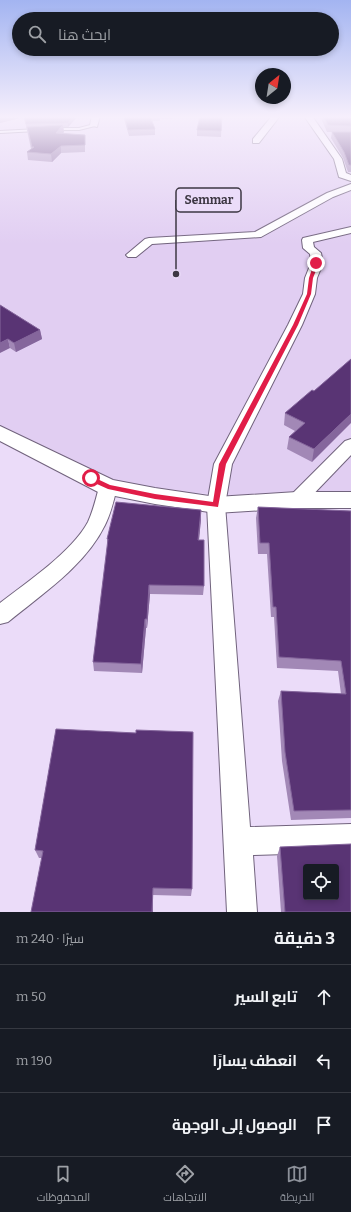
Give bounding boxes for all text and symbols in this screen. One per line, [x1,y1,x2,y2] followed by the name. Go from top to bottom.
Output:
[12,12,339,56] search box
[26,23,48,45] icon: search
[58,26,111,44] text: ابحث هنا
[255,68,291,104] north arrow
[176,188,241,212] callout: Semmar
[185,193,234,207] text: Semmar
[307,254,325,272] route end
[82,469,100,487] route start
[303,864,339,900] map controls
[303,864,339,900] button: locate
[274,928,335,949] text: 3 دقيقة
[16,931,84,946] text: سيرًا · 240 m
[313,986,335,1008] icon: ahead
[235,988,297,1006] text: تابع السير
[16,989,46,1004] text: 50 m
[313,1050,335,1072] icon: left
[212,1052,297,1070] text: انعطف يسارًا
[16,1053,52,1068] text: 190 m
[313,1114,335,1136] icon: arrive
[172,1116,297,1134] text: الوصول إلى الوجهة
[37,1163,90,1207] tab: المحفوظات
[163,1163,207,1207] tab: الاتجاهات
[280,1163,314,1207] tab: الخريطة

